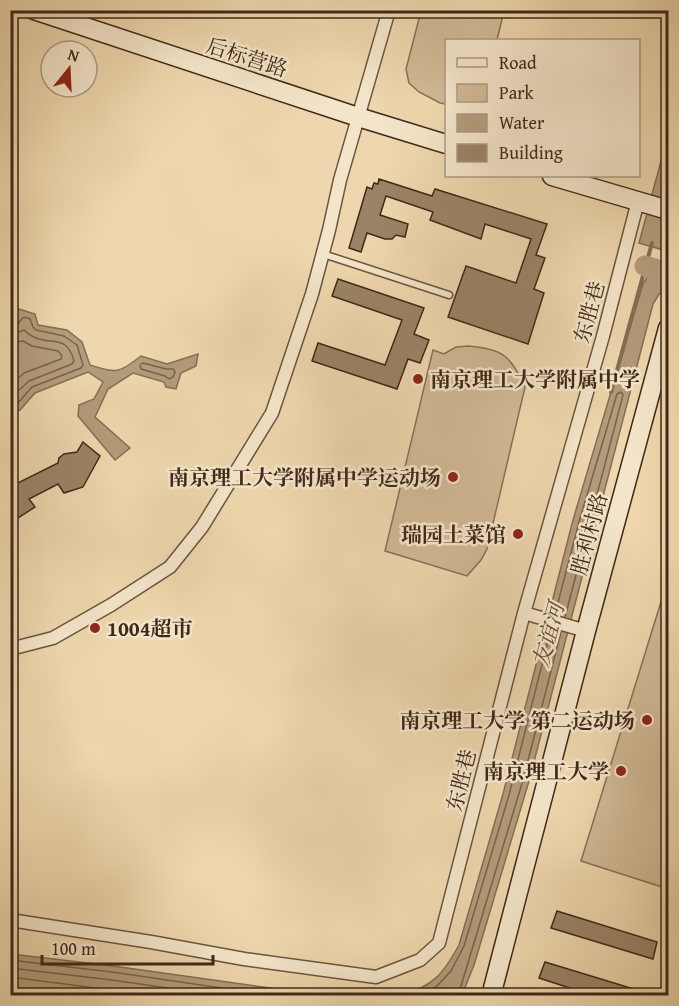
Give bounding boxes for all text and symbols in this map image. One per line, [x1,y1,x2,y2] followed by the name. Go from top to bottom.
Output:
[202,29,292,85] street label: 后标营路
[39,39,99,99] north arrow
[445,39,640,177] legend
[65,42,83,68] text: N
[499,49,537,76] text: Road
[499,79,535,106] text: Park
[499,109,545,136] text: Water
[499,139,563,166] text: Building
[566,278,612,346] street label: 东胜巷
[430,364,640,395] place label: 南京理工大学附属中学
[411,372,425,386] marker: 南京理工大学附属中学
[168,462,441,493] place label: 南京理工大学附属中学运动场
[446,470,460,484] marker: 南京理工大学附属中学运动场
[563,489,615,579] street label: 胜利村路
[401,519,506,550] place label: 瑞园土菜馆
[511,527,525,541] marker: 瑞园土菜馆
[524,595,573,671] water label: 友谊河
[107,613,193,644] place label: 1004超市
[88,621,102,635] marker: 1004超市
[399,705,635,736] place label: 南京理工大学 第二运动场
[640,713,654,727] marker: 南京理工大学 第二运动场
[438,746,484,814] street label: 东胜巷
[483,756,609,787] place label: 南京理工大学
[614,764,628,778] marker: 南京理工大学
[42,928,213,966] scale bar
[51,935,96,962] text: 100 m

